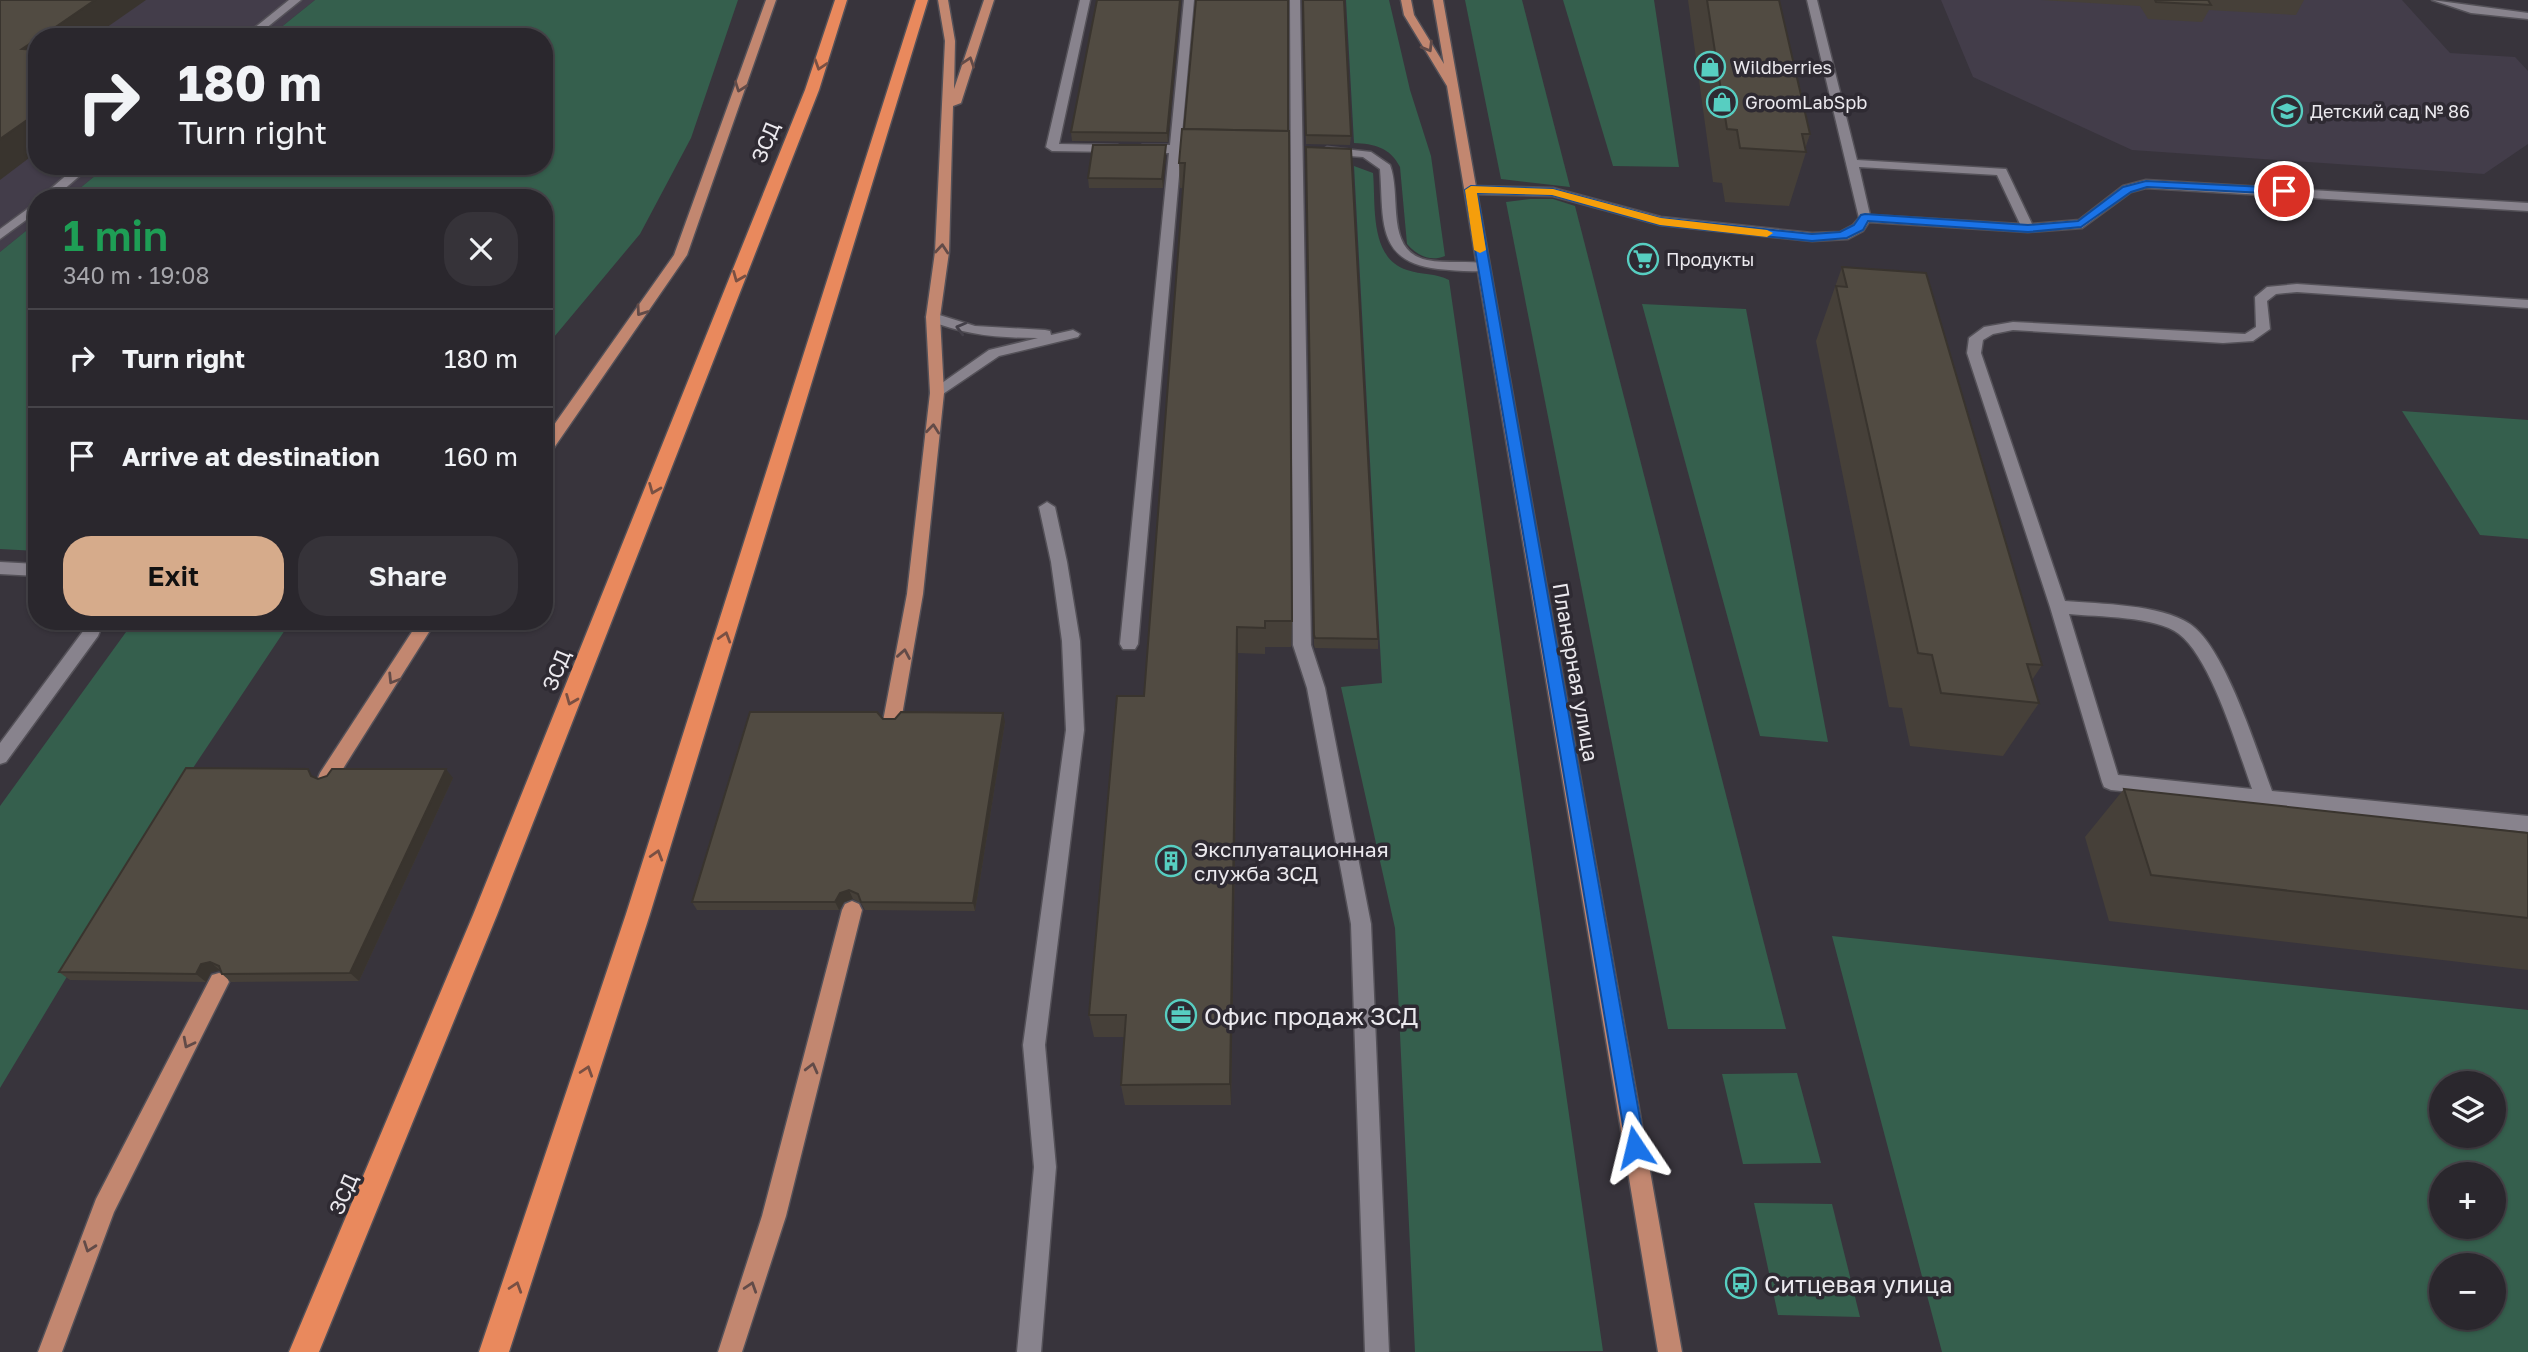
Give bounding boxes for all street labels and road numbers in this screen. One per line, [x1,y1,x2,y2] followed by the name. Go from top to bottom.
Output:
[745,118,785,166] street label: ЗСД
[1547,581,1605,763] street label: Планерная улица
[536,646,576,694] street label: ЗСД
[323,1169,363,1219] street label: ЗСД

